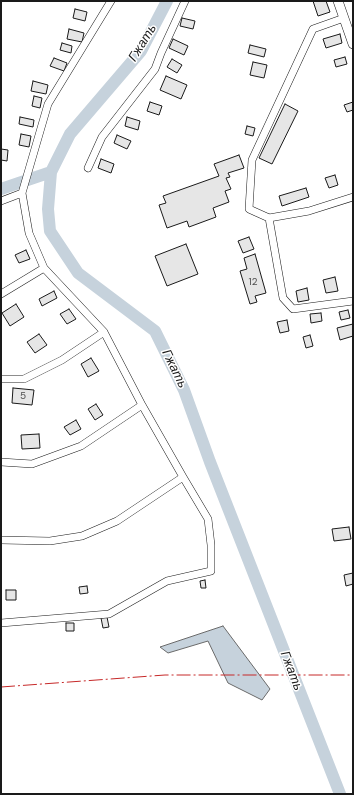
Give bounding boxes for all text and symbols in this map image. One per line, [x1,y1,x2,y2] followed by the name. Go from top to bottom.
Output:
[126,22,160,64] water label: Гжать
[249,276,257,288] house number: 12
[158,347,190,391] water label: Гжать
[20,390,26,402] house number: 5
[276,649,306,693] water label: Гжать

